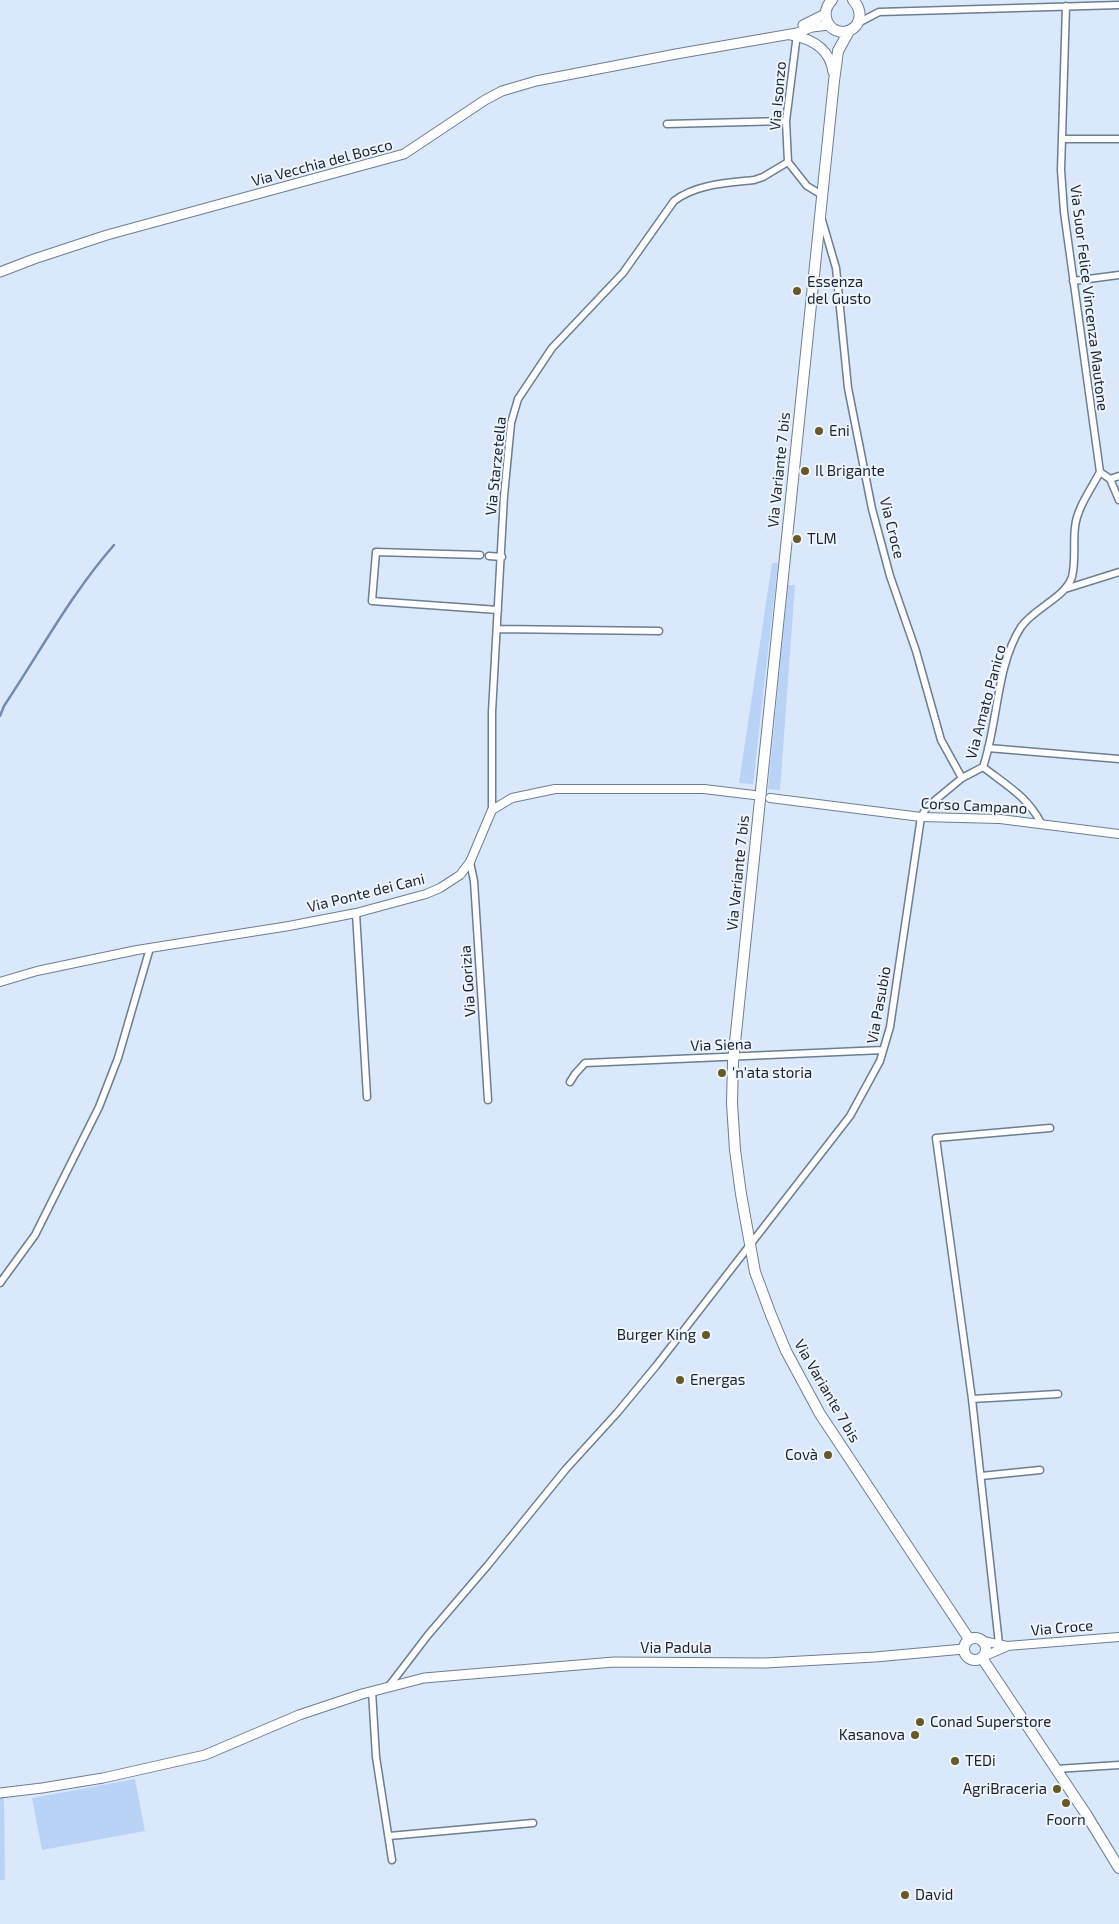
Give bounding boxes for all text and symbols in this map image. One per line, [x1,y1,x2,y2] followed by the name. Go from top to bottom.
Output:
[766,61,790,131] street label: Via Isonzo
[250,136,394,190] street label: Via Vecchia del Bosco
[1066,184,1112,412] street label: Via Suor Felice Vincenza Mautone
[807,273,871,308] place label: Essenza del Gusto
[791,285,803,297] marker: Essenza del Gusto
[764,411,794,529] street label: Via Variante 7 bis
[482,416,510,516] street label: Via Starzetella
[829,422,850,440] place label: Eni
[813,425,825,437] marker: Eni
[815,462,885,480] place label: Il Brigante
[799,465,811,477] marker: Il Brigante
[876,495,908,561] street label: Via Croce
[807,530,837,548] place label: TLM
[791,533,803,545] marker: TLM
[962,643,1010,761] street label: Via Amato Panico
[920,794,1028,818] street label: Corso Campano
[723,814,753,932] street label: Via Variante 7 bis
[305,870,427,916] street label: Via Ponte dei Cani
[457,945,479,1017] street label: Via Gorizia
[863,965,895,1045] street label: Via Pasubio
[690,1035,752,1055] street label: Via Siena
[732,1064,812,1082] place label: 'n'ata storia
[716,1067,728,1079] marker: 'n'ata storia
[617,1326,696,1344] place label: Burger King
[700,1329,712,1341] marker: Burger King
[790,1336,864,1446] street label: Via Variante 7 bis
[690,1371,745,1389] place label: Energas
[674,1374,686,1386] marker: Energas
[785,1446,818,1464] place label: Covà
[822,1449,834,1461] marker: Covà
[1030,1616,1094,1640] street label: Via Croce
[640,1639,712,1657] street label: Via Padula
[930,1713,1051,1731] place label: Conad Superstore
[914,1716,926,1728] marker: Conad Superstore
[839,1726,905,1744] place label: Kasanova
[909,1729,921,1741] marker: Kasanova
[965,1752,996,1770] place label: TEDi
[949,1755,961,1767] marker: TEDi
[963,1780,1047,1798] place label: AgriBraceria
[1051,1783,1063,1795] marker: AgriBraceria
[1060,1797,1072,1809] marker: Foorn
[1046,1811,1086,1829] place label: Foorn
[915,1886,953,1904] place label: David
[899,1889,911,1901] marker: David

